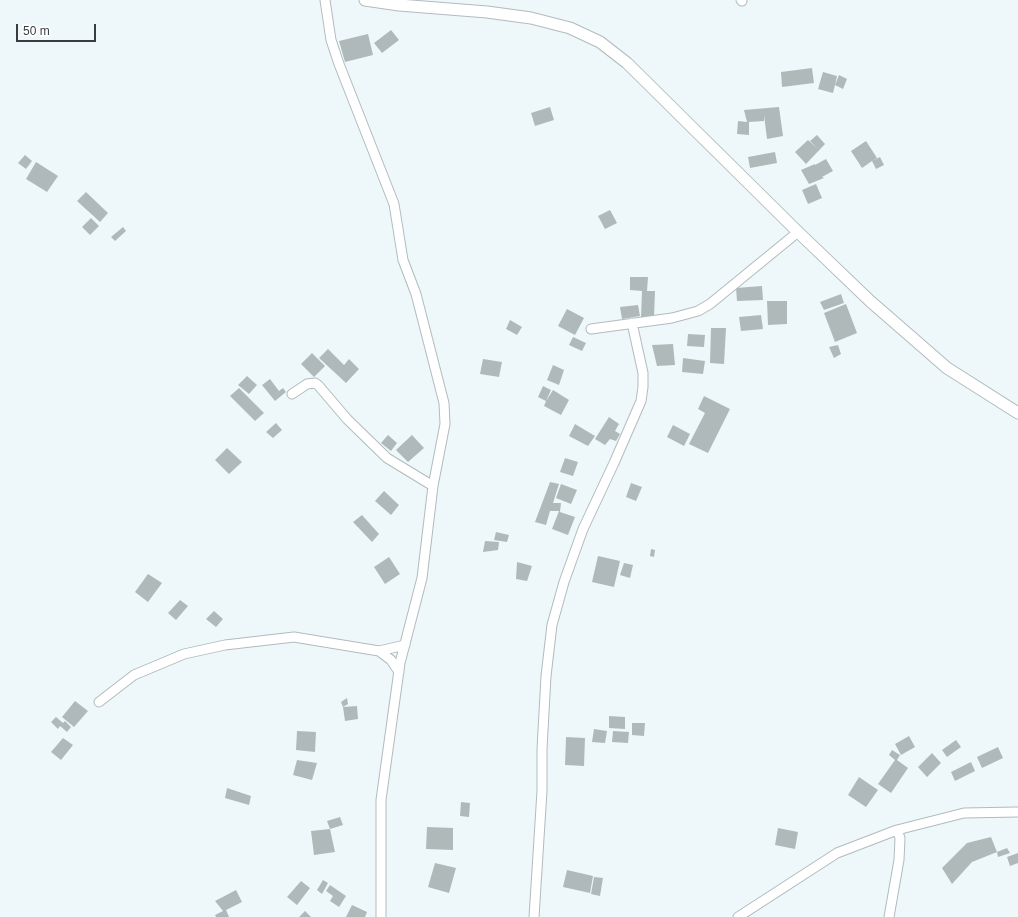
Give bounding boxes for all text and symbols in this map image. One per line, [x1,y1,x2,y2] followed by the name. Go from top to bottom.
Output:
[18,16,98,42] scale bar
[23,24,50,38] text: 50 m

